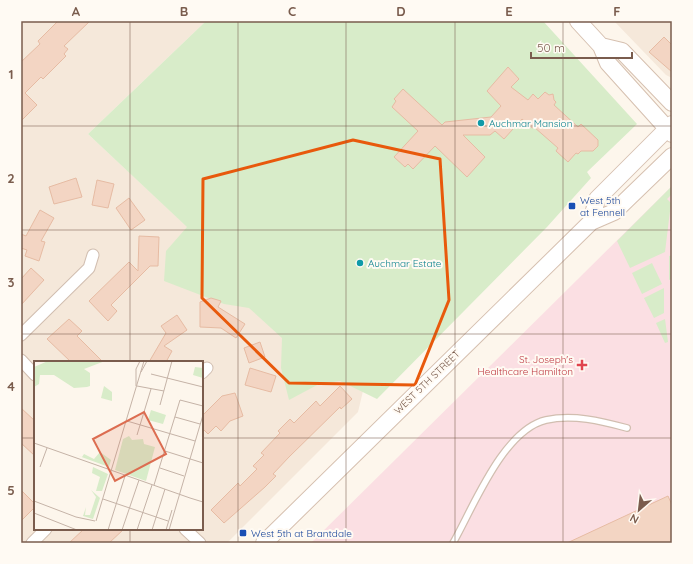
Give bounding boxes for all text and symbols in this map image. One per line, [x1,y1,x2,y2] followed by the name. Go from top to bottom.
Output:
[72,3,81,19] text: A
[180,3,188,19] text: B
[288,3,296,19] text: C
[396,3,406,19] text: D
[505,3,513,19] text: E
[613,3,621,19] text: F
[531,34,632,60] scale bar
[537,40,565,55] text: 50 m
[8,66,14,82] text: 1
[489,117,572,130] place label: Auchmar Mansion
[476,118,486,128] marker: Auchmar Mansion
[7,170,15,186] text: 2
[580,194,625,219] place label: West 5th at Fennell
[567,201,577,211] marker: West 5th at Fennell
[368,257,442,270] place label: Auchmar Estate
[355,258,365,268] marker: Auchmar Estate
[8,274,15,290] text: 3
[391,347,463,417] street label: WEST 5TH STREET
[478,353,573,378] place label: St. Joseph's Healthcare Hamilton
[576,359,588,371] marker: St. Joseph's Healthcare Hamilton
[34,361,203,530] inset map
[7,378,15,394] text: 4
[7,482,15,498] text: 5
[619,490,659,530] north arrow
[627,511,641,527] text: N
[251,527,352,540] place label: West 5th at Brantdale
[238,528,248,538] marker: West 5th at Brantdale

